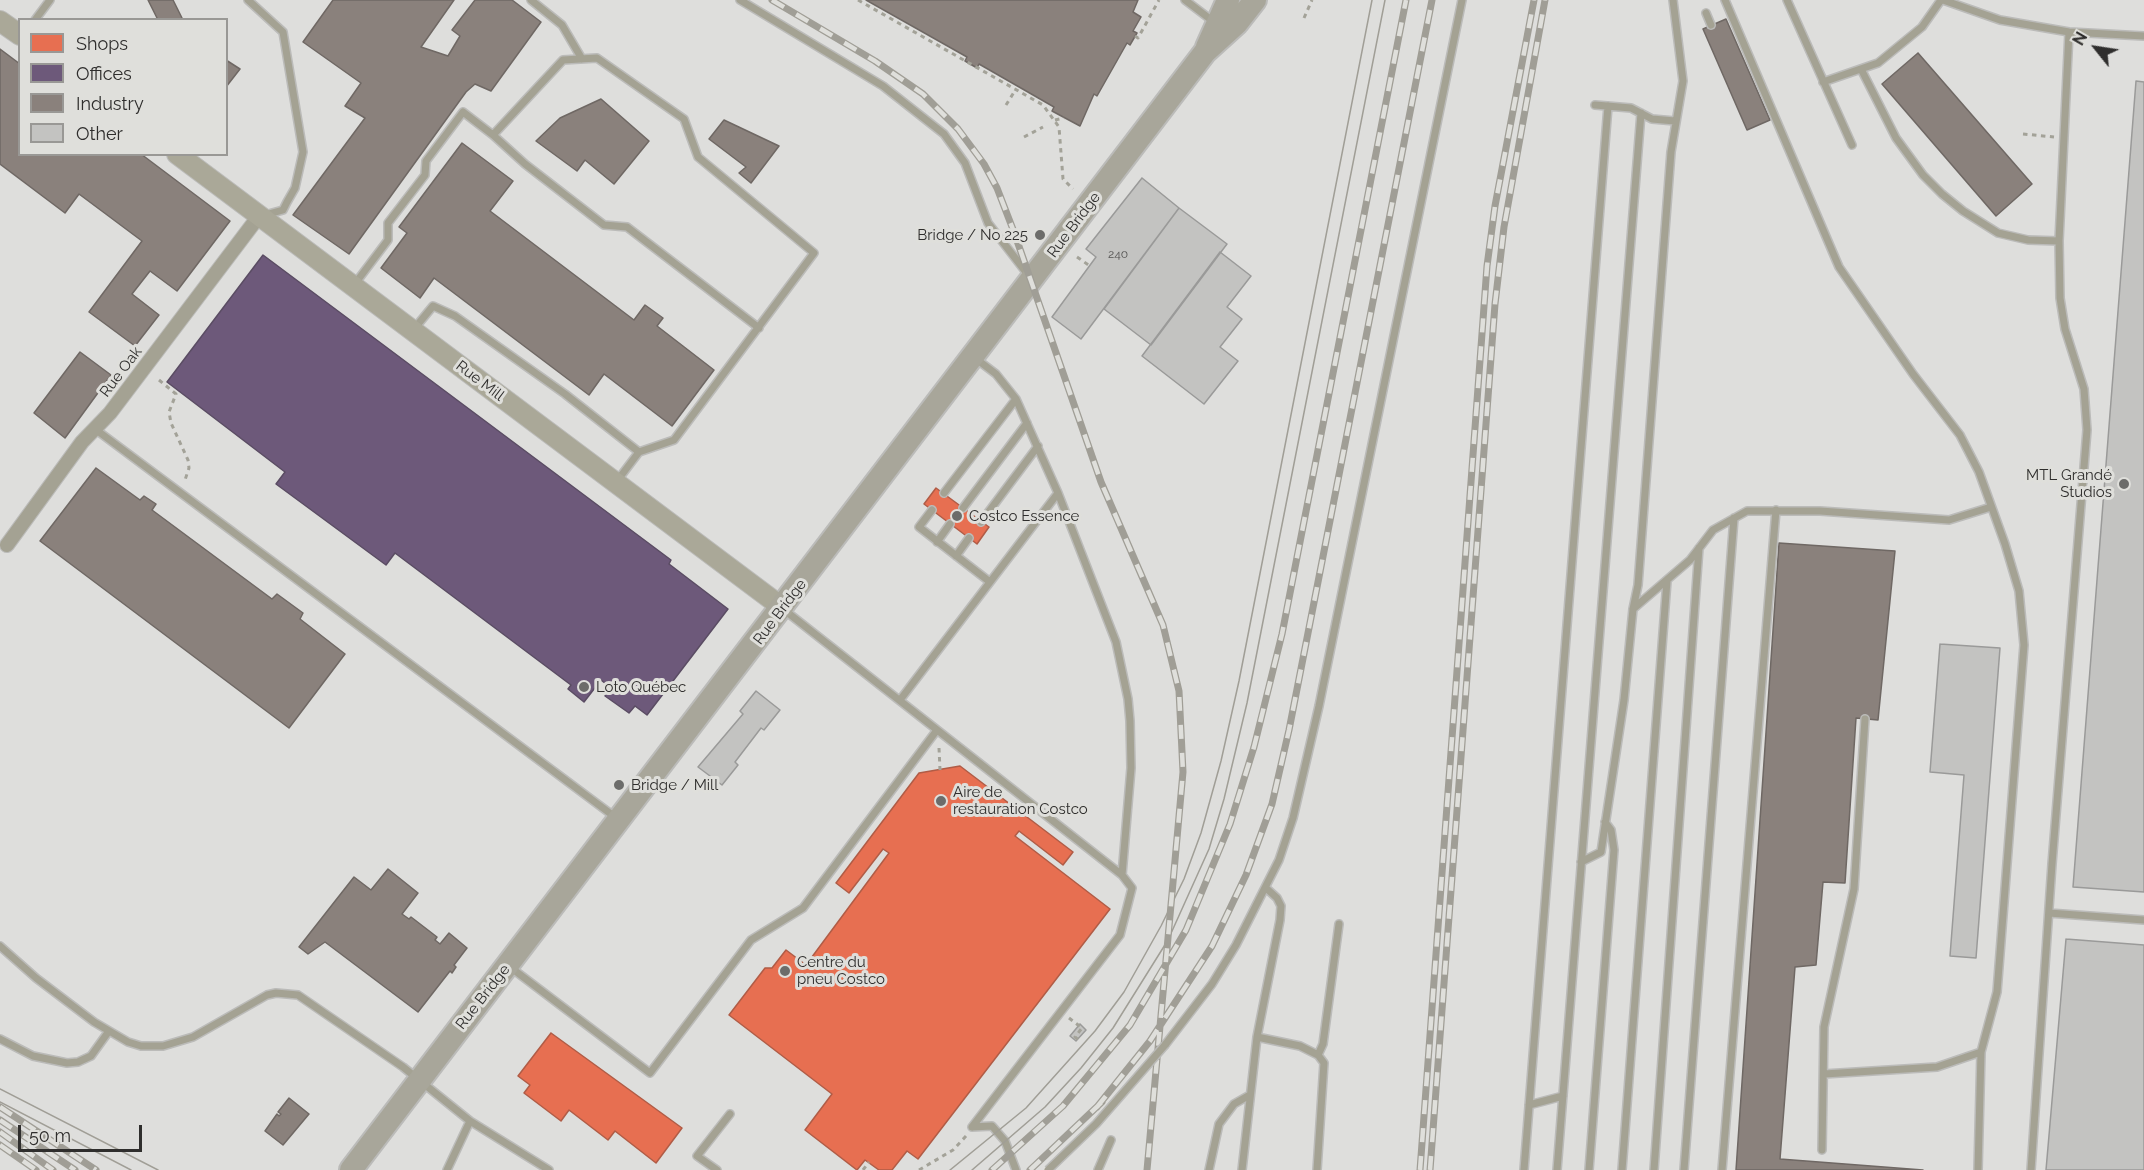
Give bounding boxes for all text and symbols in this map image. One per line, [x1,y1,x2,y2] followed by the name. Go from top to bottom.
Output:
[18,18,228,156] legend
[2066,18,2126,78] north arrow
[2069,29,2091,49] text: N
[76,33,128,54] text: Shops
[76,63,132,84] text: Offices
[76,93,144,114] text: Industry
[76,123,123,144] text: Other
[1044,189,1104,261] street label: Rue Bridge
[917,226,1028,244] place label: Bridge / No 225
[1033,228,1047,242] marker: Bridge / No 225
[1108,247,1128,261] house number: 240
[96,343,146,401] street label: Rue Oak
[452,357,508,405] street label: Rue Mill
[2026,466,2112,501] place label: MTL Grandé Studios
[2117,477,2131,491] marker: MTL Grandé Studios
[969,507,1079,525] place label: Costco Essence
[950,509,964,523] marker: Costco Essence
[750,576,810,648] street label: Rue Bridge
[596,678,686,696] place label: Loto Québec
[577,680,591,694] marker: Loto Québec
[631,776,718,794] place label: Bridge / Mill
[612,778,626,792] marker: Bridge / Mill
[953,783,1088,818] place label: Aire de restauration Costco
[934,794,948,808] marker: Aire de restauration Costco
[797,953,885,988] place label: Centre du pneu Costco
[452,961,514,1033] street label: Rue Bridge
[778,964,792,978] marker: Centre du pneu Costco
[21,1113,146,1151] scale bar
[29,1125,71,1146] text: 50 m

